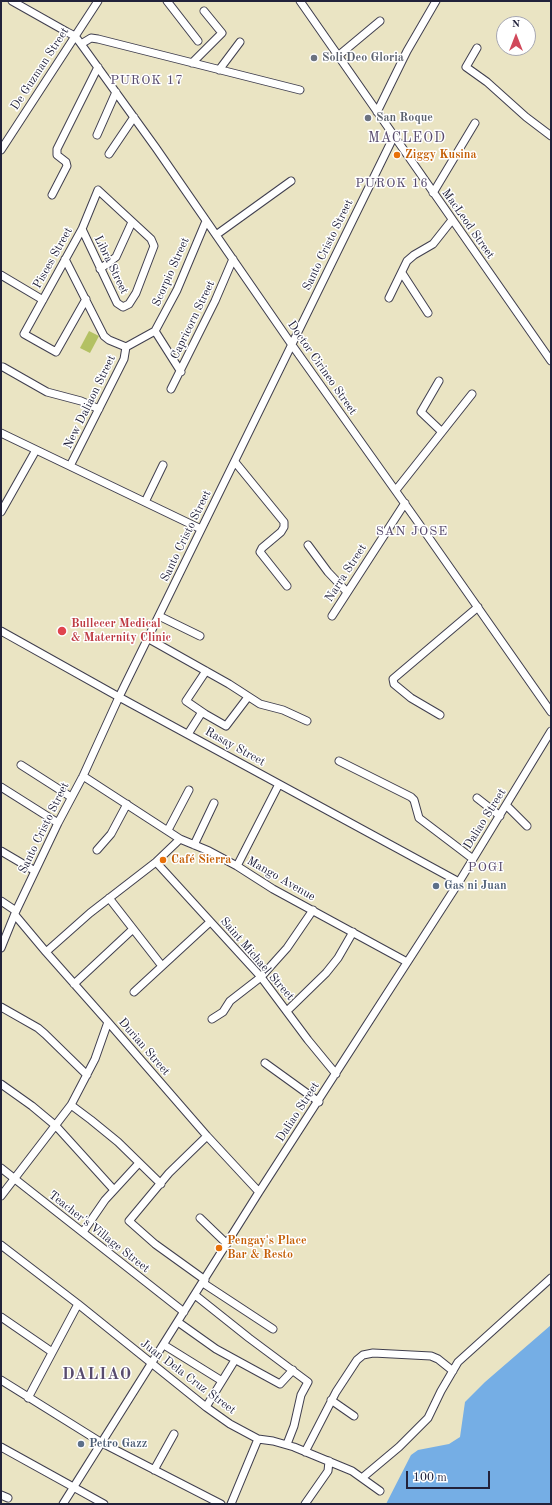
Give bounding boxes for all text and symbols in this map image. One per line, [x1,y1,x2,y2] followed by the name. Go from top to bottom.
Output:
[496,16,536,56] north arrow
[512,19,520,30] text: N
[8,25,72,113] street label: De Guzman Street
[322,51,404,65] place label: Soli Deo Gloria
[309,53,319,63] marker: Soli Deo Gloria
[110,73,184,89] district label: PUROK 17
[376,111,433,125] place label: San Roque
[363,113,373,123] marker: San Roque
[368,130,446,146] district label: MACLEOD
[405,148,477,162] place label: Ziggy Kusina
[392,150,402,160] marker: Ziggy Kusina
[355,176,429,192] district label: PUROK 16
[439,186,497,262] street label: MacLeod Street
[300,197,356,293] street label: Santo Cristo Street
[30,225,76,291] street label: Pisces Street
[91,233,131,297] street label: Libra Street
[149,235,193,309] street label: Scorpio Street
[168,278,218,362] street label: Capricorn Street
[284,318,360,418] street label: Doctor Cirineo Street
[61,353,119,451] street label: New Daliaon Street
[158,488,214,584] street label: Santo Cristo Street
[376,524,448,540] district label: SAN JOSE
[322,541,370,605] street label: Narra Street
[71,617,171,645] place label: Bullecer Medical & Maternity Clinic
[56,625,68,637] marker: Bullecer Medical & Maternity Clinic
[202,724,268,770] street label: Rasay Street
[16,780,72,876] street label: Santo Cristo Street
[461,786,509,852] street label: Daliao Street
[171,853,231,867] place label: Café Sierra
[244,854,318,904] street label: Mango Avenue
[158,855,168,865] marker: Café Sierra
[468,860,504,876] district label: POGI
[444,879,507,893] place label: Gas ni Juan
[431,881,441,891] marker: Gas ni Juan
[217,914,297,1004] street label: Saint Michael Street
[115,1015,173,1079] street label: Durian Street
[273,1079,323,1145] street label: Daliao Street
[46,1188,152,1276] street label: Teacher's Village Street
[227,1234,307,1262] place label: Pengay's Place Bar & Resto
[214,1243,224,1253] marker: Pengay's Place Bar & Resto
[137,1336,239,1418] street label: Juan Dela Cruz Street
[62,1365,132,1385] district label: DALIAO
[89,1437,147,1451] place label: Petro Gazz
[76,1439,86,1449] marker: Petro Gazz
[408,1463,492,1489] scale bar
[413,1472,447,1484] text: 100 m

